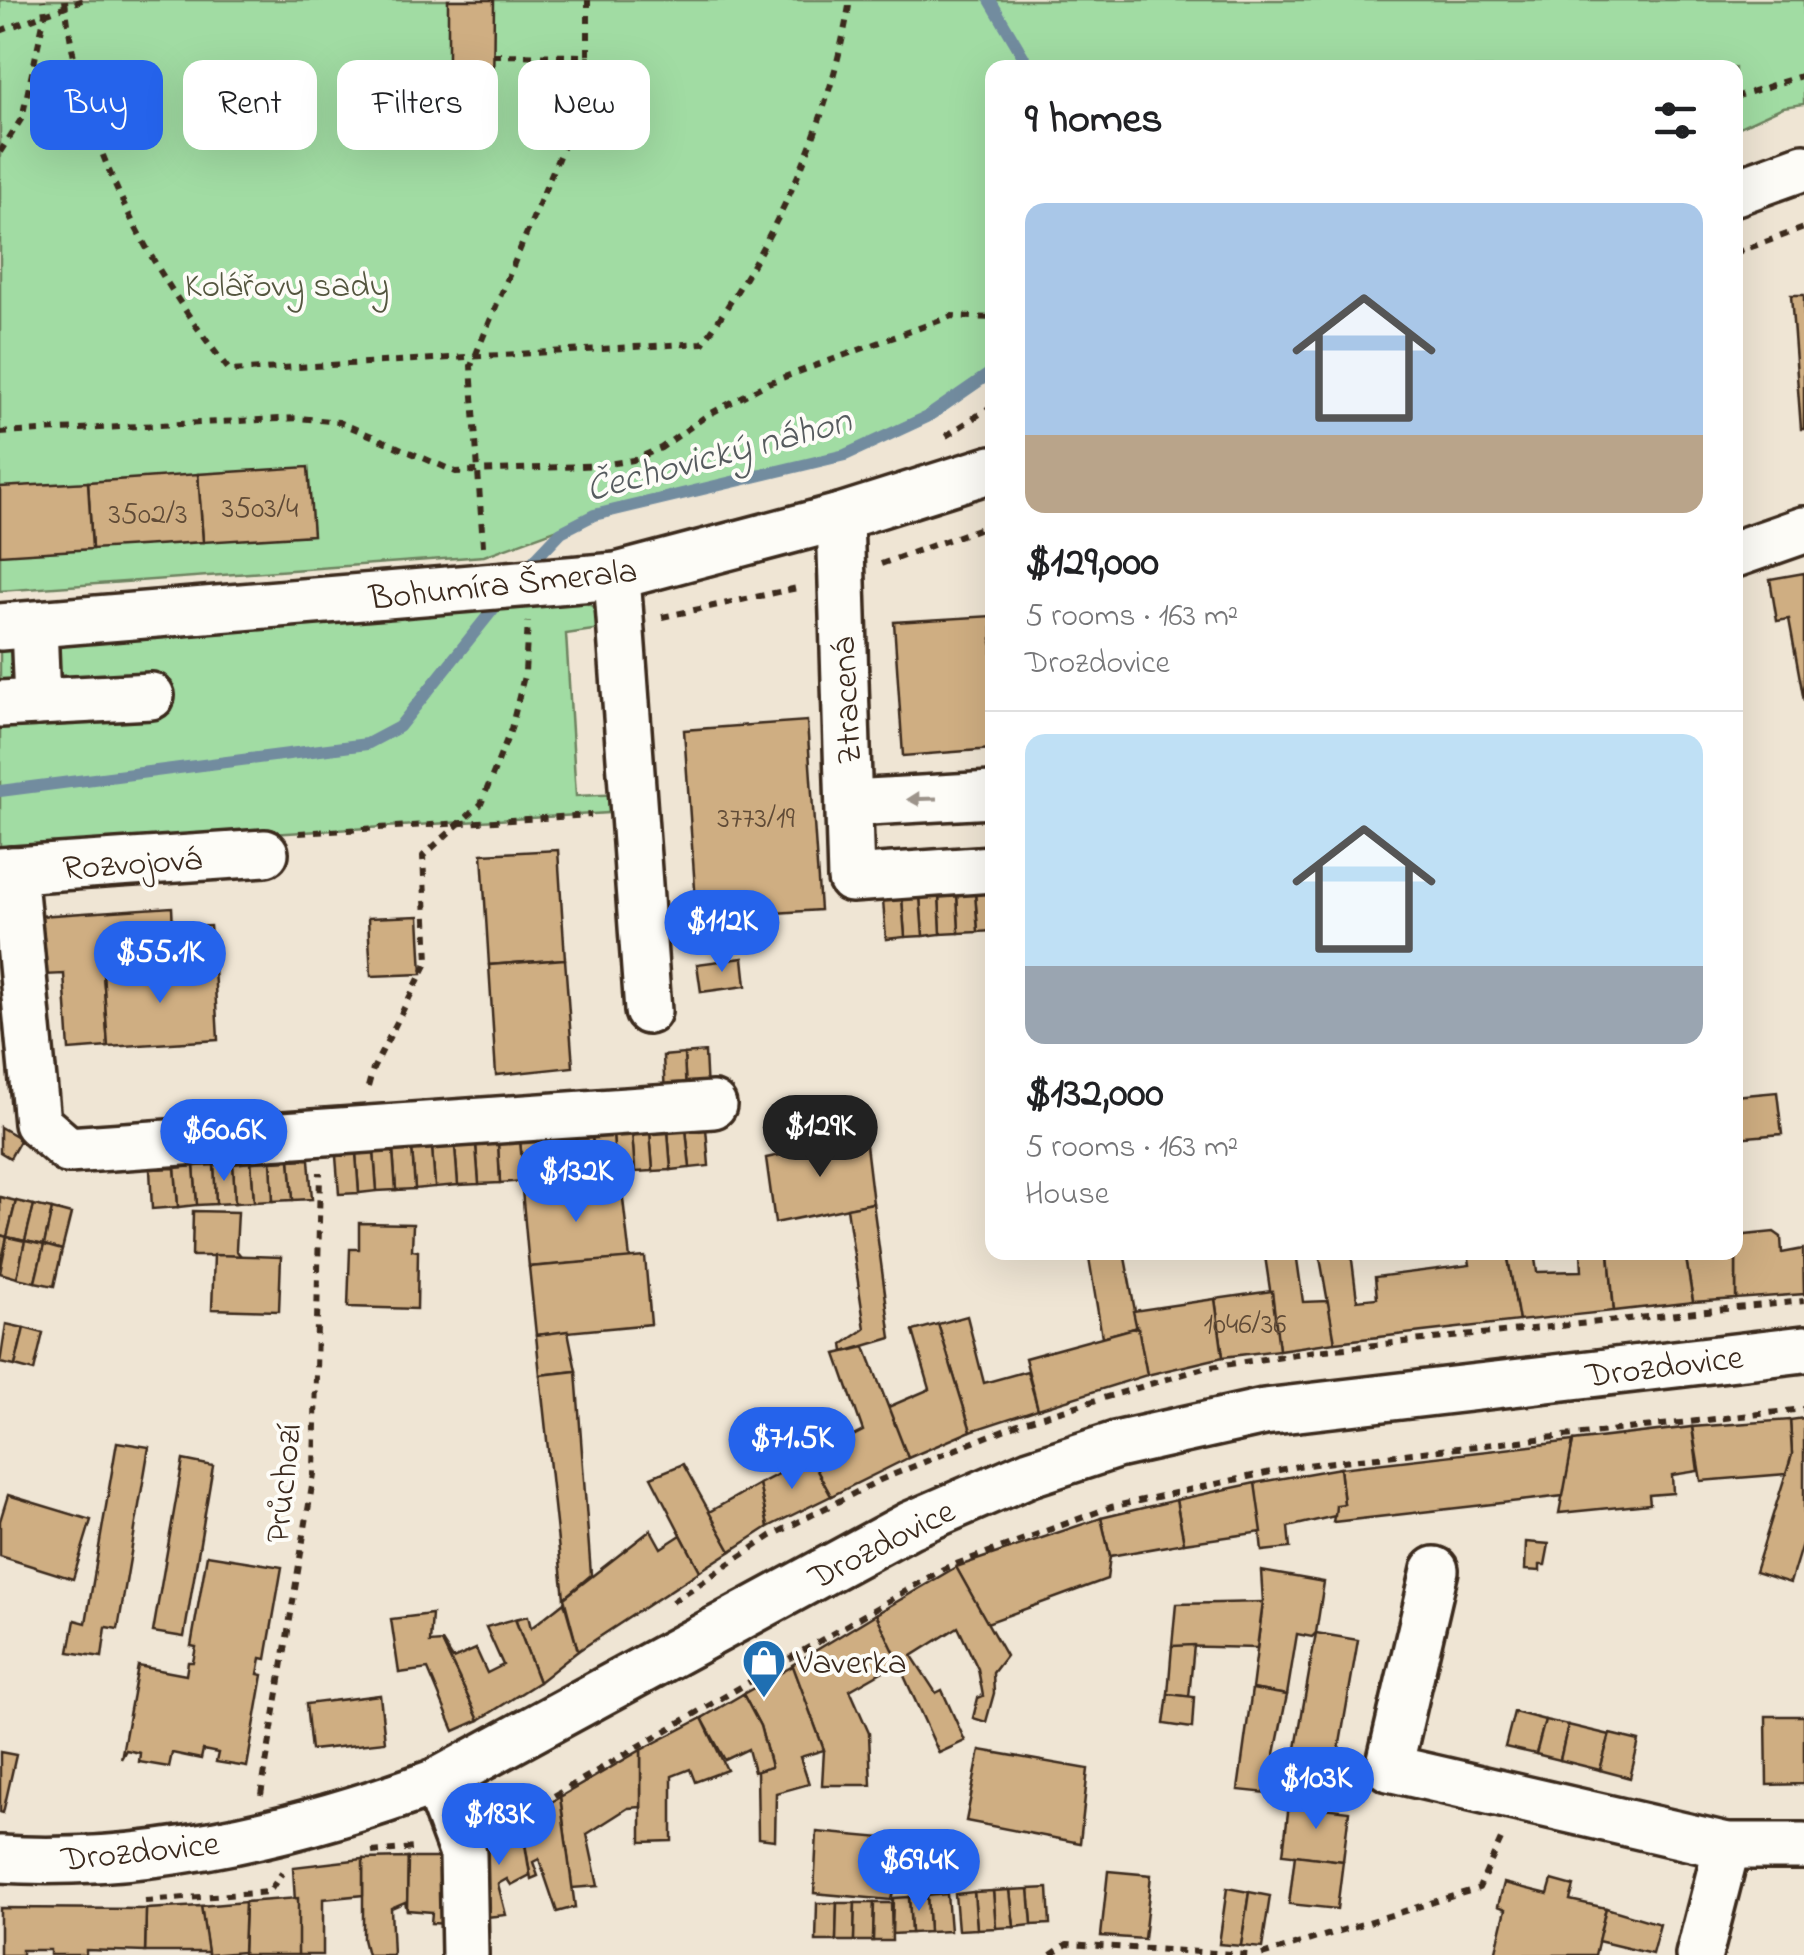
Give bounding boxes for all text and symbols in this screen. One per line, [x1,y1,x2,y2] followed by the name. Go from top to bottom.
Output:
[30,60,163,150] chip: Buy
[183,60,317,150] chip: Rent
[337,60,498,150] chip: Filters
[518,60,650,150] chip: New
[1025,90,1163,151] text: 9 homes
[1648,93,1703,148] icon: filters
[185,262,389,313] park label: Kolářovy sady
[1274,268,1454,448] icon: home
[580,394,859,519] water label: Čechovický náhon
[222,488,298,532] house number: 3503/4
[108,494,188,538] house number: 3502/3
[1025,533,1159,594] text: $129,000
[366,547,640,626] street label: Bohumíra Šmerala
[1025,594,1238,641] text: 5 rooms · 163 m²
[820,635,877,766] street label: Ztracená
[1025,641,1170,688] text: Drozdovice
[905,791,937,807] one-way arrow
[717,798,795,842] house number: 3773/19
[1274,799,1454,979] icon: home
[61,835,204,896] street label: Rozvojová
[652,890,792,975] pin: $112K
[686,899,758,946] text: $112K
[79,921,241,1006] pin: $55.1K
[116,930,204,977] text: $55.1K
[1025,1064,1164,1125] text: $132,000
[750,1095,890,1180] pin: $129K
[143,1099,305,1184] pin: $60.6K
[785,1104,855,1151] text: $129K
[182,1108,266,1155] text: $60.6K
[1025,1125,1238,1172] text: 5 rooms · 163 m²
[506,1140,646,1225] pin: $132K
[539,1149,613,1196] text: $132K
[1025,1172,1109,1219] text: House
[1204,1304,1286,1348] house number: 1046/36
[1582,1333,1746,1404] street label: Drozdovice
[711,1407,873,1492] pin: $71.5K
[750,1416,834,1463] text: $71.5K
[254,1421,317,1546] street label: Průchozí
[800,1487,965,1605] street label: Drozdovice
[741,1638,787,1699] shop icon: Vaverka
[795,1639,907,1690] place label: Vaverka
[1246,1747,1386,1832] pin: $103K
[1280,1756,1352,1803] text: $103K
[429,1783,569,1868] pin: $183K
[464,1792,534,1839] text: $183K
[58,1820,222,1887] street label: Drozdovice
[838,1829,1000,1914] pin: $69.4K
[880,1838,958,1885] text: $69.4K

